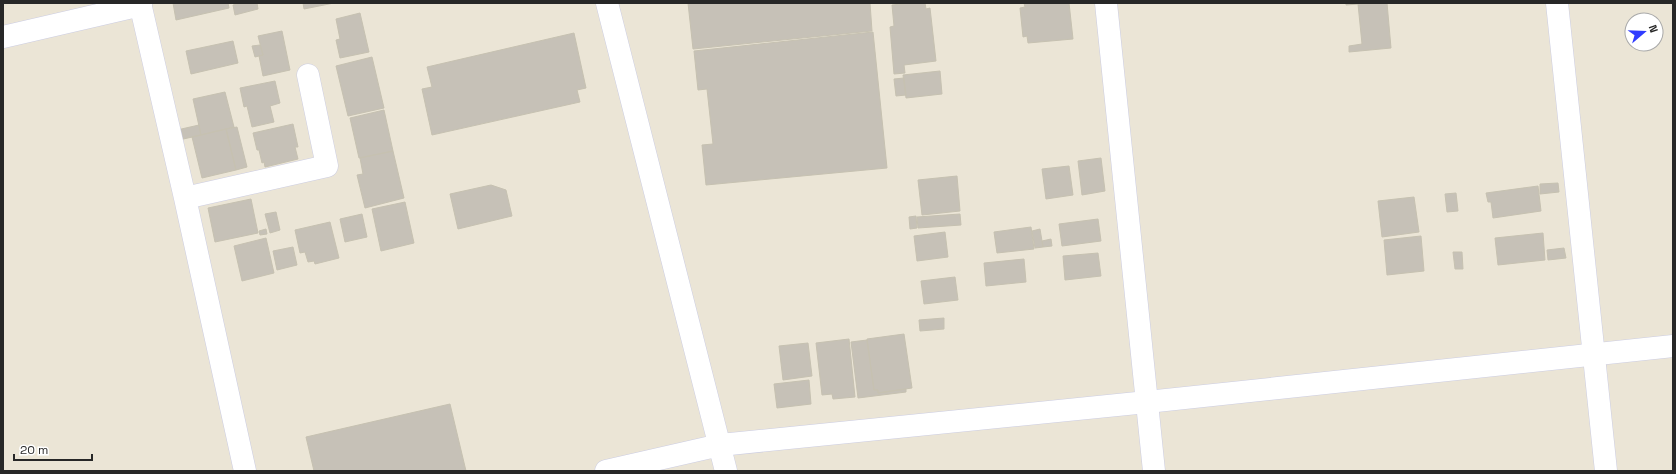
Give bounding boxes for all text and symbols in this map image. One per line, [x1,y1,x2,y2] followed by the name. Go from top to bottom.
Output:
[1624,12,1664,52] north arrow
[1646,23,1661,35] text: N
[14,436,92,462] scale bar
[20,442,48,458] text: 20 m

